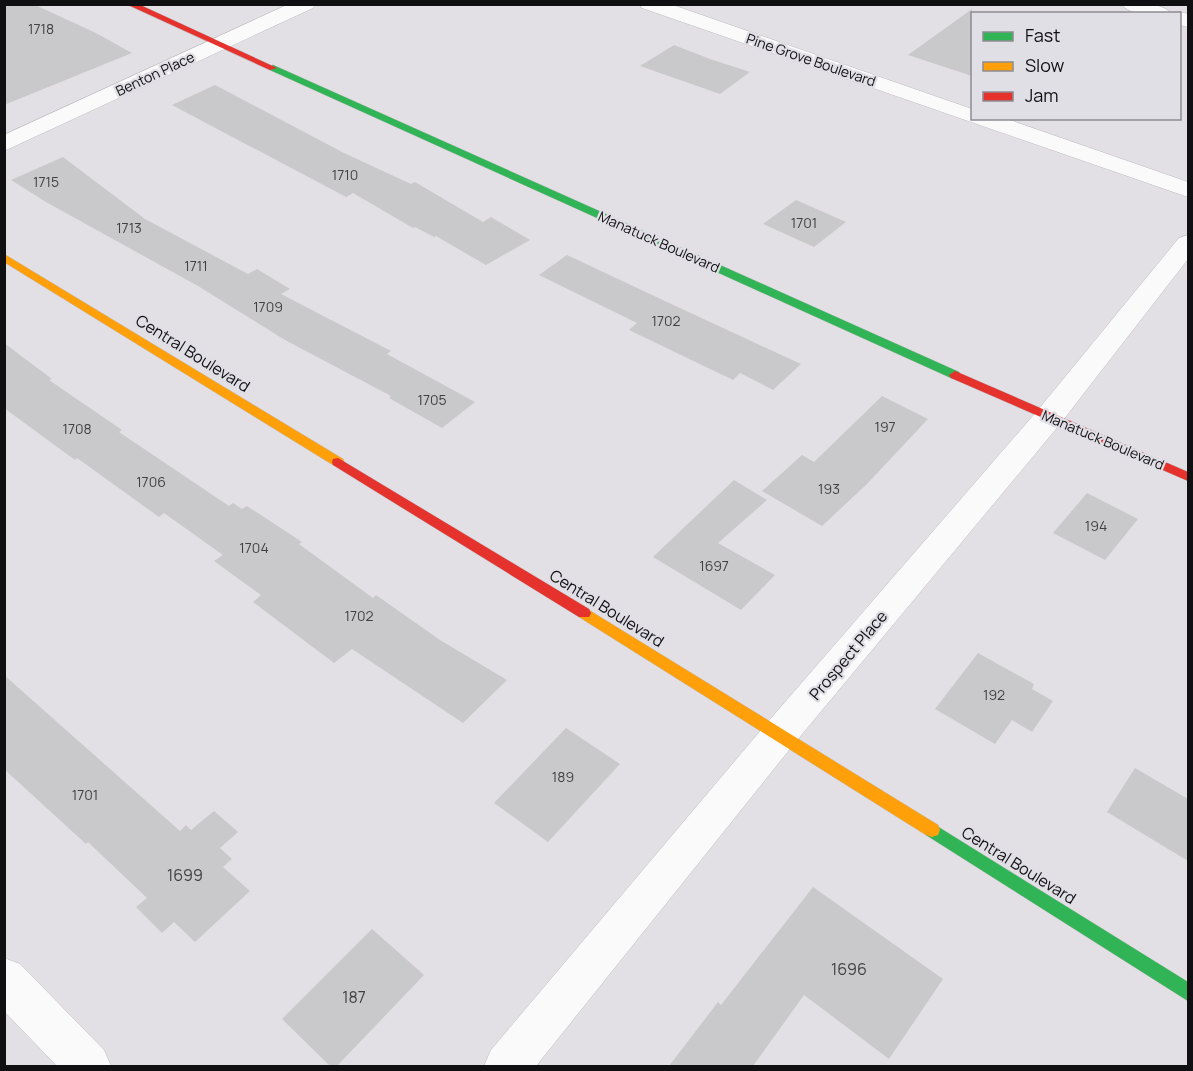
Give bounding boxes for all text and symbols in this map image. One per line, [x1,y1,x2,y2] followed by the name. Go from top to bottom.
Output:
[971,12,1181,120] legend
[28,19,54,38] house number: 1718
[1025,23,1060,47] text: Fast
[744,28,878,91] street label: Pine Grove Boulevard
[112,47,197,100] street label: Benton Place
[1025,53,1065,77] text: Slow
[1025,83,1059,107] text: Jam
[332,165,358,184] house number: 1710
[33,172,59,191] house number: 1715
[595,206,723,277] street label: Manatuck Boulevard
[791,213,817,232] house number: 1701
[116,218,142,237] house number: 1713
[184,256,208,275] house number: 1711
[253,297,283,316] house number: 1709
[132,309,254,397] street label: Central Boulevard
[651,311,681,330] house number: 1702
[417,390,447,409] house number: 1705
[1039,405,1167,474] street label: Manatuck Boulevard
[875,417,896,436] house number: 197
[62,419,92,438] house number: 1708
[136,472,166,491] house number: 1706
[818,479,840,498] house number: 193
[1085,516,1107,535] house number: 194
[239,538,269,557] house number: 1704
[699,556,729,575] house number: 1697
[546,564,668,652] street label: Central Boulevard
[344,606,374,625] house number: 1702
[804,606,892,704] street label: Prospect Place
[983,685,1005,704] house number: 192
[552,767,574,786] house number: 189
[72,785,98,804] house number: 1701
[958,821,1080,909] street label: Central Boulevard
[167,864,203,886] house number: 1699
[831,958,867,980] house number: 1696
[342,986,366,1008] house number: 187

